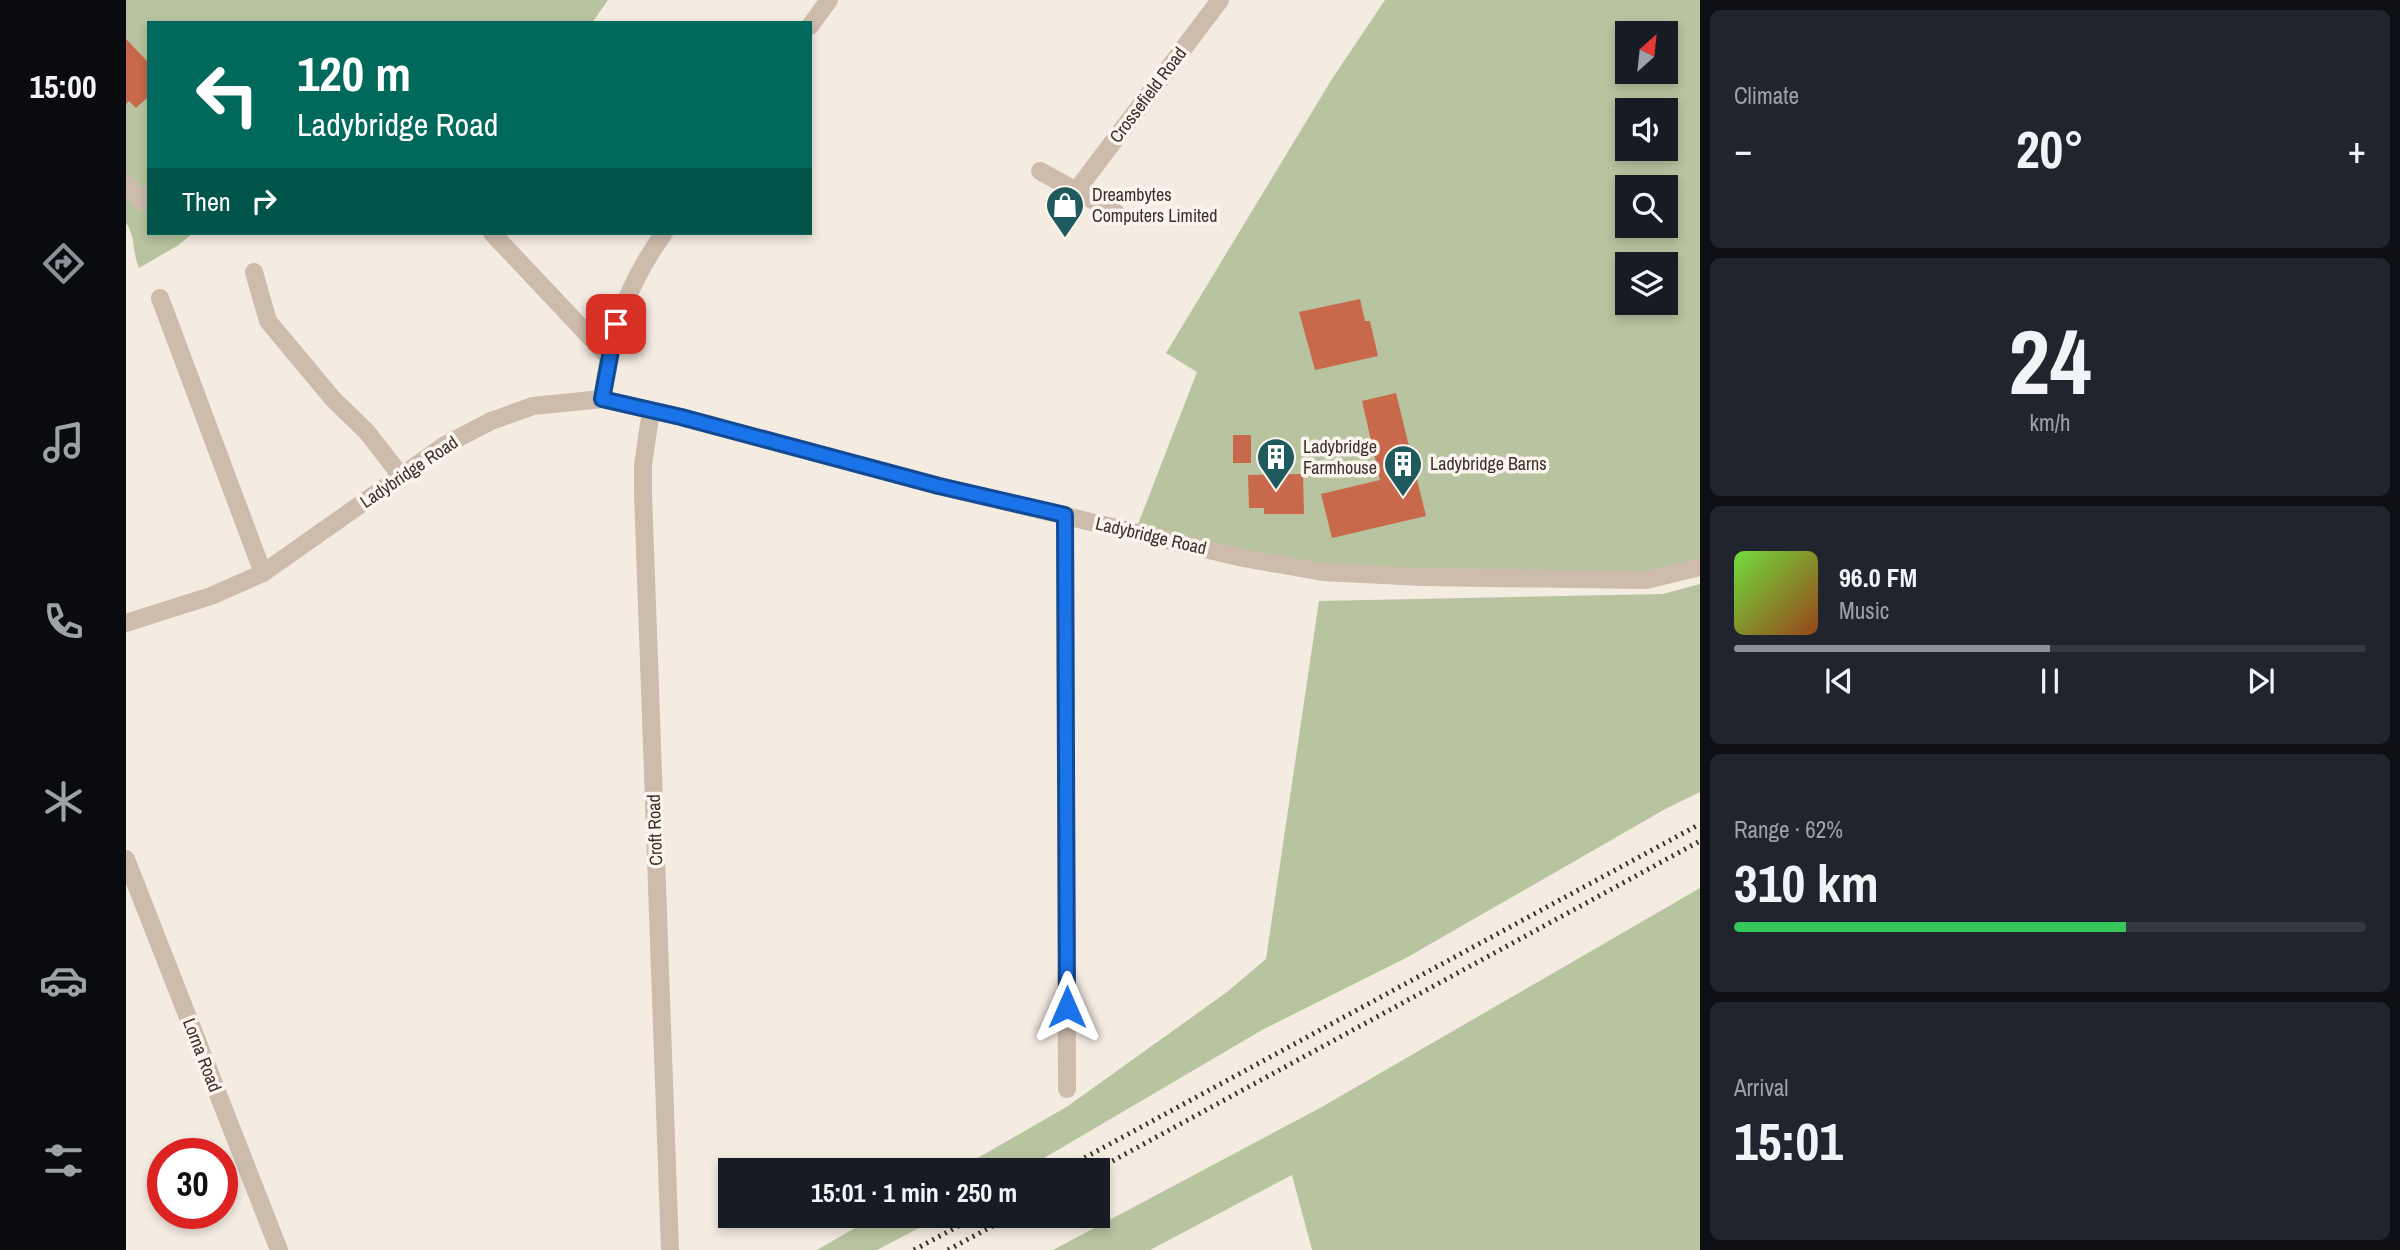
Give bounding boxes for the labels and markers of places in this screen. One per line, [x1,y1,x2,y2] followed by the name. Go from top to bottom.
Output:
[1092,182,1218,228] place label: Dreambytes Computers Limited
[1044,184,1086,239] shop icon: Dreambytes Computers Limited
[586,294,646,354] pin
[1303,434,1377,480] place label: Ladybridge Farmhouse
[1255,436,1297,491] building icon: Ladybridge Farmhouse
[1382,443,1424,498] building icon: Ladybridge Barns
[1430,451,1547,476] place label: Ladybridge Barns

